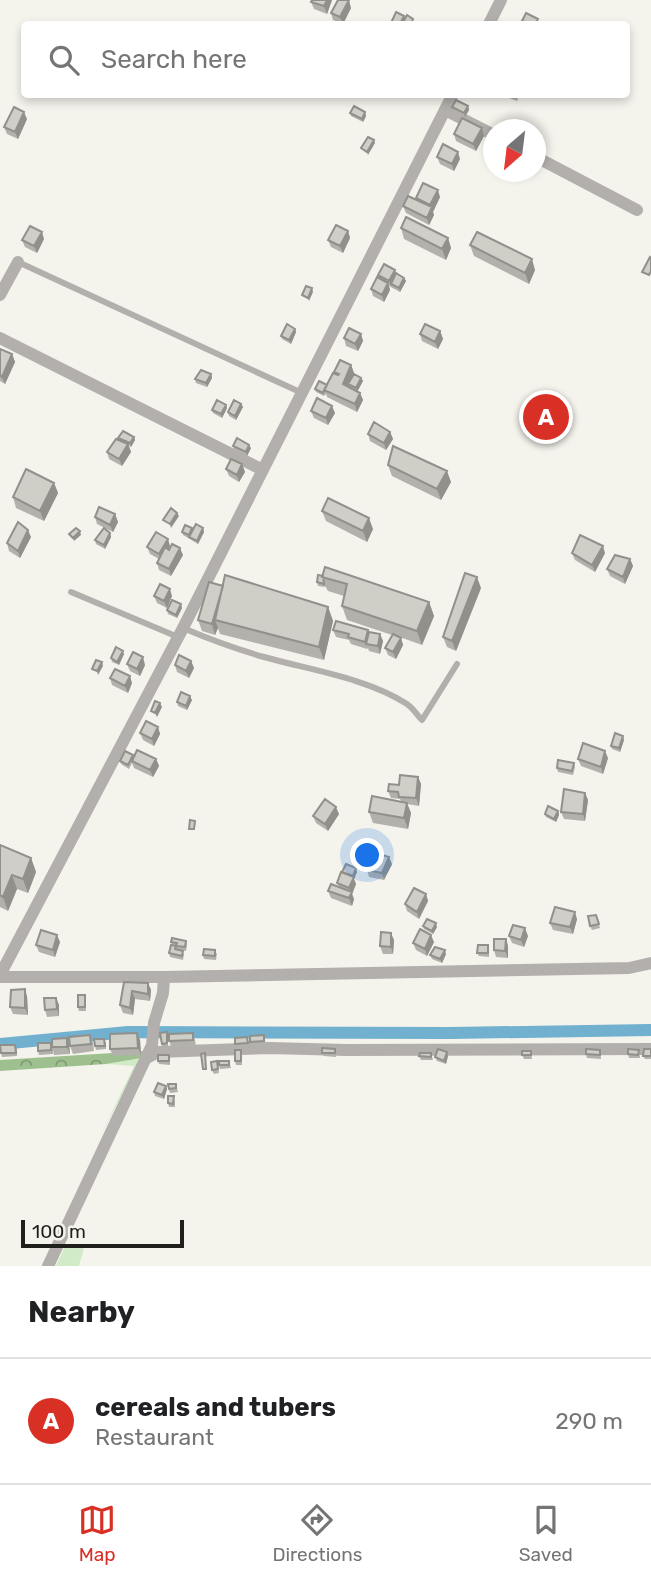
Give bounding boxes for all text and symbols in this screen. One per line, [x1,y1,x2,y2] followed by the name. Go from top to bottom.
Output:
[21,21,630,98] search box
[45,41,83,79] icon: search
[101,44,247,75] text: Search here
[483,119,546,182] north arrow
[523,391,569,443] pin: A
[350,838,384,872] your location
[21,1217,184,1249] scale bar
[32,1220,86,1243] text: 100 m
[28,1294,135,1330] text: Nearby
[95,1392,336,1423] text: cereals and tubers
[43,1407,59,1435] text: A
[555,1407,623,1435] text: 290 m
[95,1423,214,1451] text: Restaurant
[78,1501,116,1566] tab: Map
[272,1501,362,1566] tab: Directions
[519,1501,573,1566] tab: Saved

